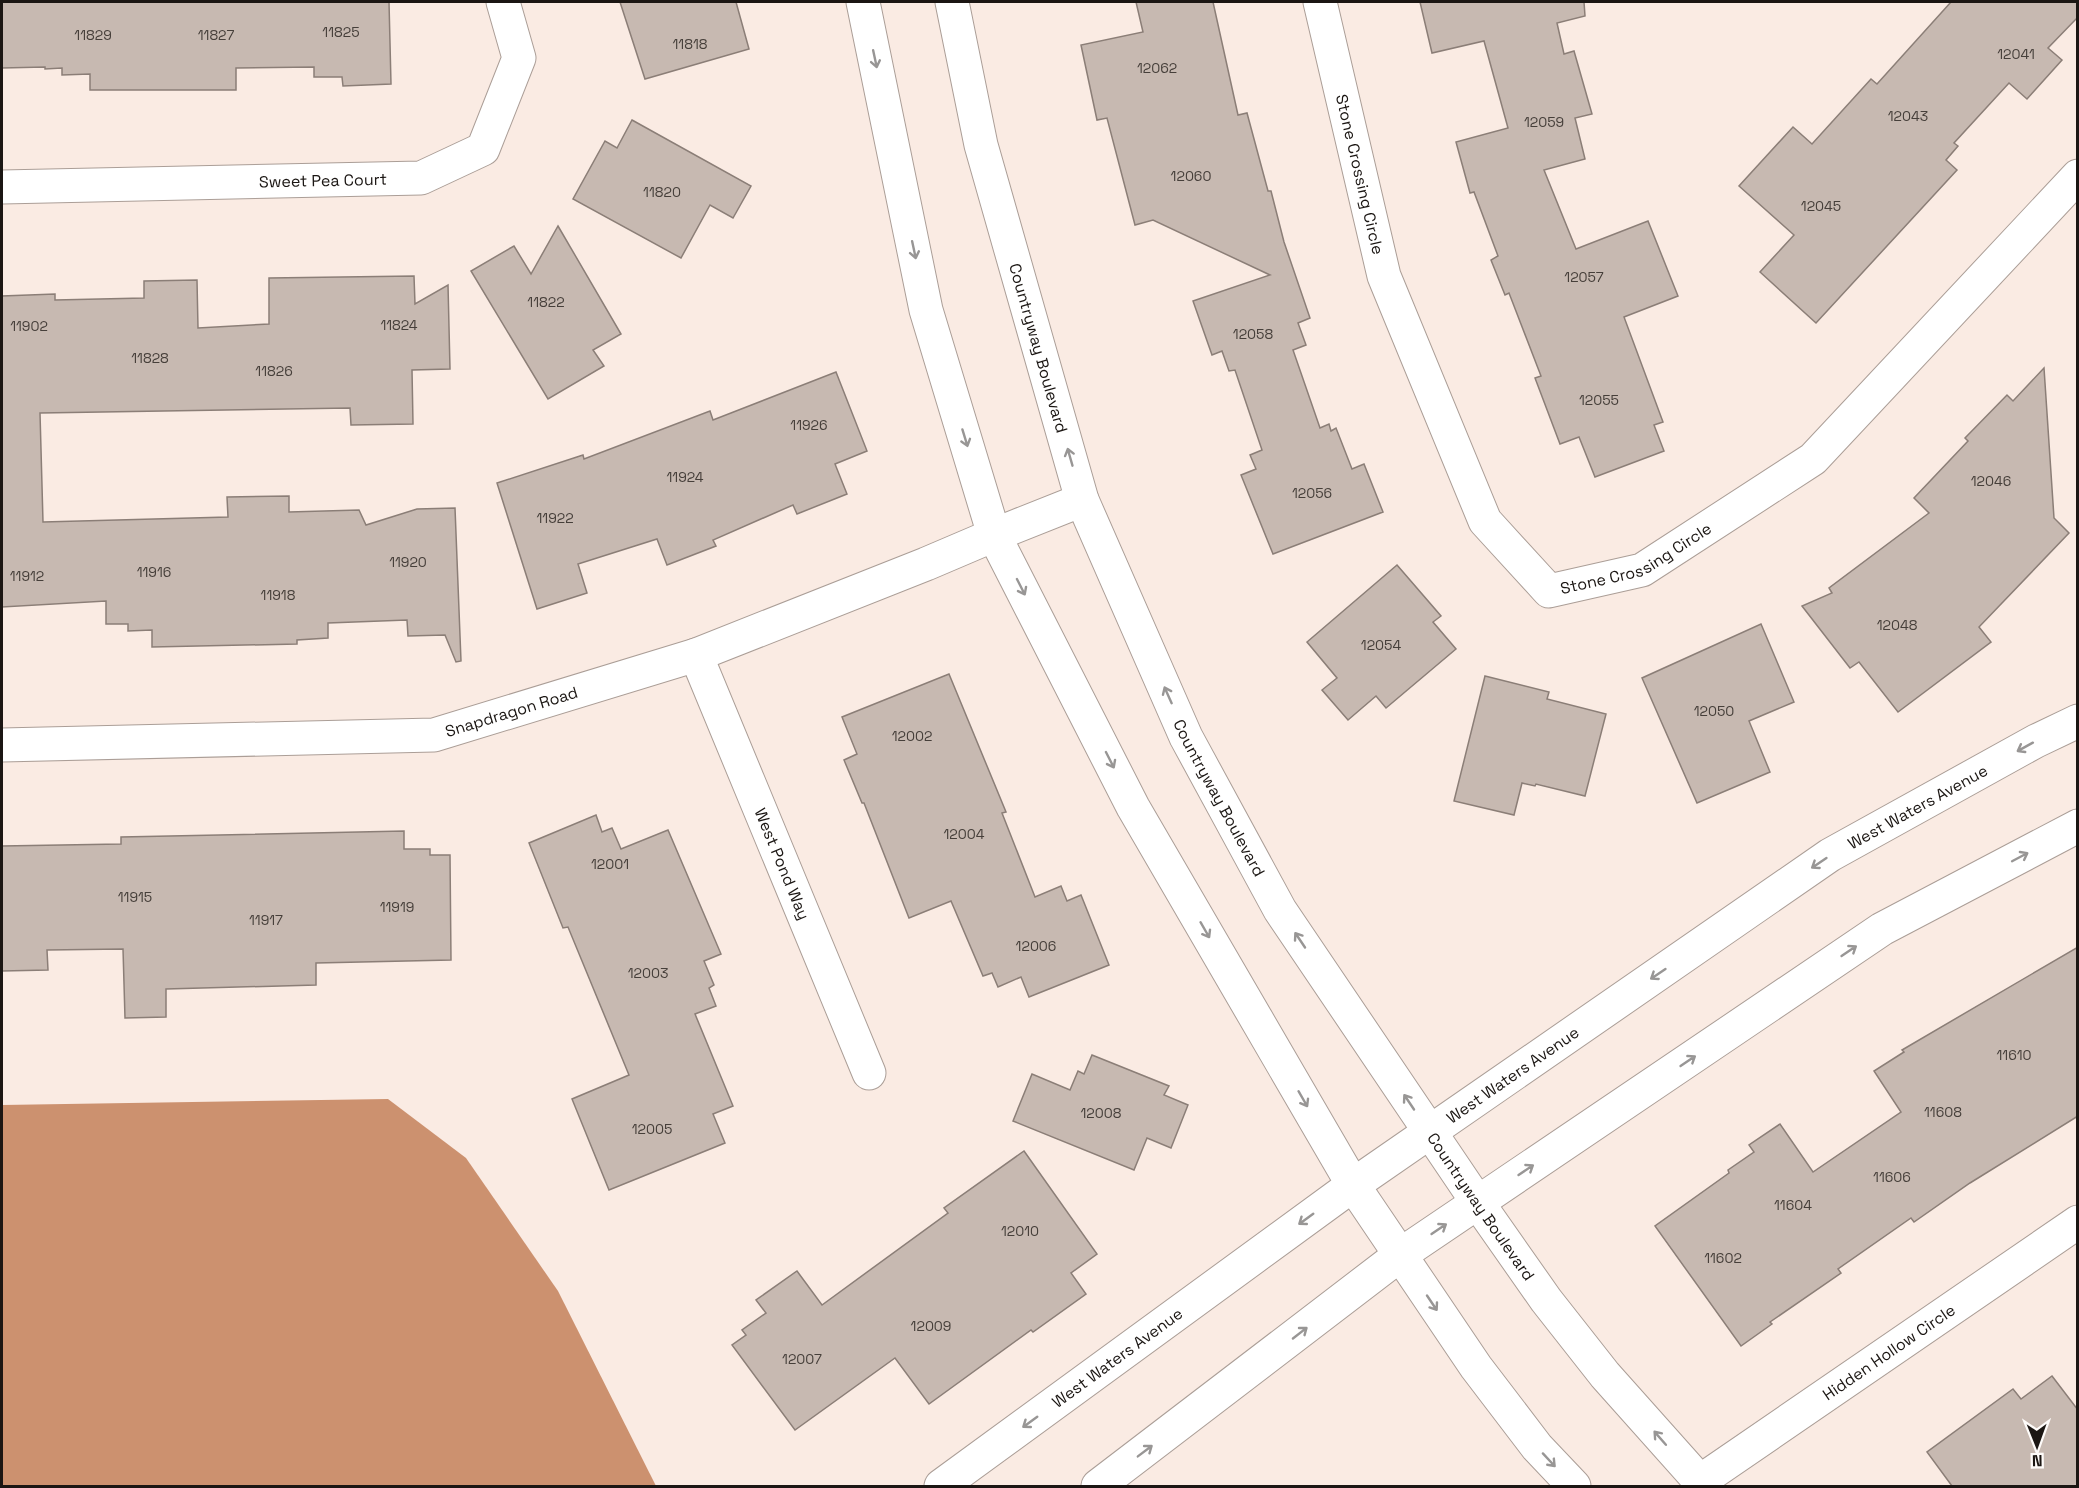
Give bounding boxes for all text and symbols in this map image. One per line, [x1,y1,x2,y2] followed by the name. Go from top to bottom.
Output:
[322,23,360,41] house number: 11825
[74,26,112,44] house number: 11829
[198,26,234,44] house number: 11827
[673,35,708,53] house number: 11818
[1997,45,2035,63] house number: 12041
[869,49,881,68] one-way arrow
[1137,59,1177,77] house number: 12062
[1331,92,1389,257] street label: Stone Crossing Circle
[1888,107,1928,125] house number: 12043
[1524,113,1564,131] house number: 12059
[1171,167,1211,185] house number: 12060
[259,168,387,192] street label: Sweet Pea Court
[643,183,681,201] house number: 11820
[1801,197,1841,215] house number: 12045
[909,240,920,259] one-way arrow
[1005,261,1073,435] street label: Countryway Boulevard
[1564,268,1604,286] house number: 12057
[527,293,565,311] house number: 11822
[380,316,418,334] house number: 11824
[10,317,48,335] house number: 11902
[1233,325,1273,343] house number: 12058
[131,349,169,367] house number: 11828
[255,362,293,380] house number: 11826
[1579,391,1619,409] house number: 12055
[790,416,828,434] house number: 11926
[960,428,971,447] one-way arrow
[1064,448,1075,467] one-way arrow
[666,468,704,486] house number: 11924
[1971,472,2011,490] house number: 12046
[1292,484,1332,502] house number: 12056
[536,509,574,527] house number: 11922
[1558,517,1715,599] street label: Stone Crossing Circle
[389,553,427,571] house number: 11920
[137,563,171,581] house number: 11916
[10,567,44,585] house number: 11912
[1015,577,1027,595] one-way arrow
[261,586,296,604] house number: 11918
[1877,616,1918,634] house number: 12048
[1361,636,1401,654] house number: 12054
[442,681,580,742] street label: Snapdragon Road
[1162,687,1173,705] one-way arrow
[1694,702,1734,720] house number: 12050
[1169,716,1270,880] street label: Countryway Boulevard
[892,727,932,745] house number: 12002
[2017,741,2034,753] one-way arrow
[1104,751,1116,769] one-way arrow
[1844,759,1991,854] street label: West Waters Avenue
[750,805,815,923] street label: West Pond Way
[944,825,985,843] house number: 12004
[2010,851,2028,862] one-way arrow
[591,855,629,873] house number: 12001
[1811,857,1828,869] one-way arrow
[118,888,152,906] house number: 11915
[380,898,414,916] house number: 11919
[249,911,283,929] house number: 11917
[1199,921,1211,938] one-way arrow
[1294,933,1306,949] one-way arrow
[1016,937,1056,955] house number: 12006
[1841,945,1858,958] one-way arrow
[628,964,668,982] house number: 12003
[1650,968,1667,980] one-way arrow
[1442,1021,1583,1128] street label: West Waters Avenue
[1996,1046,2032,1064] house number: 11610
[1679,1055,1696,1067] one-way arrow
[1297,1090,1309,1107] one-way arrow
[1403,1094,1415,1111] one-way arrow
[1924,1103,1962,1121] house number: 11608
[1081,1104,1122,1122] house number: 12008
[632,1120,672,1138] house number: 12005
[1423,1128,1540,1285] street label: Countryway Boulevard
[1518,1164,1534,1176] one-way arrow
[1873,1168,1911,1186] house number: 11606
[1774,1196,1812,1214] house number: 11604
[1298,1213,1314,1225] one-way arrow
[1001,1222,1039,1240] house number: 12010
[1430,1222,1447,1234] one-way arrow
[1704,1249,1742,1267] house number: 11602
[1427,1294,1439,1311] one-way arrow
[1818,1299,1959,1405] street label: Hidden Hollow Circle
[1048,1303,1187,1412] street label: West Waters Avenue
[911,1317,951,1335] house number: 12009
[1291,1326,1307,1339] one-way arrow
[782,1350,822,1368] house number: 12007
[1022,1415,1038,1428] one-way arrow
[2007,1416,2067,1476] north arrow
[1653,1431,1667,1446] one-way arrow
[1137,1445,1153,1458] one-way arrow
[2032,1450,2043,1471] text: N
[1541,1452,1556,1467] one-way arrow

